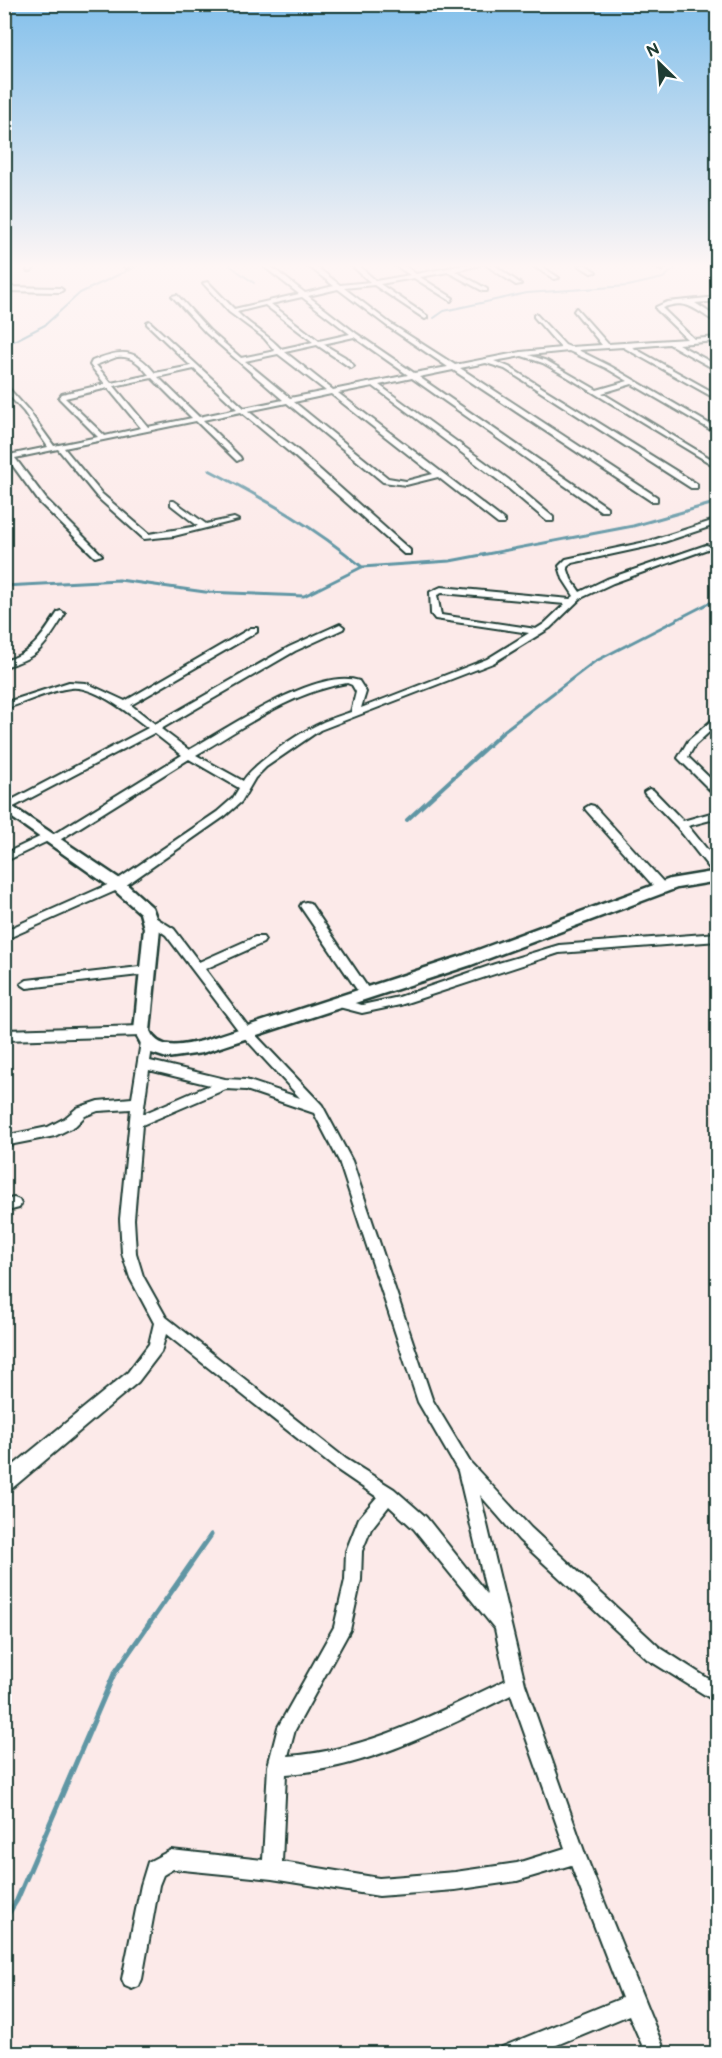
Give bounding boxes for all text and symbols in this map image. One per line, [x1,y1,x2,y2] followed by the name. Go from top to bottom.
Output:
[629,33,689,93] north arrow
[644,40,663,62] text: N

